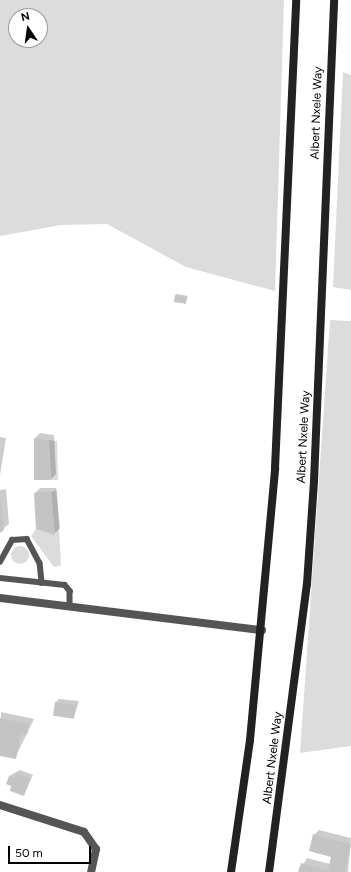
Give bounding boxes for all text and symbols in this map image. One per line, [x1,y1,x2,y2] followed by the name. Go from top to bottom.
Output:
[8,8,48,48] north arrow
[20,10,31,24] text: N
[308,66,326,160] street label: Albert Nxele Way
[294,390,314,484] street label: Albert Nxele Way
[260,711,286,805] street label: Albert Nxele Way
[10,838,93,864] scale bar
[15,846,43,860] text: 50 m

